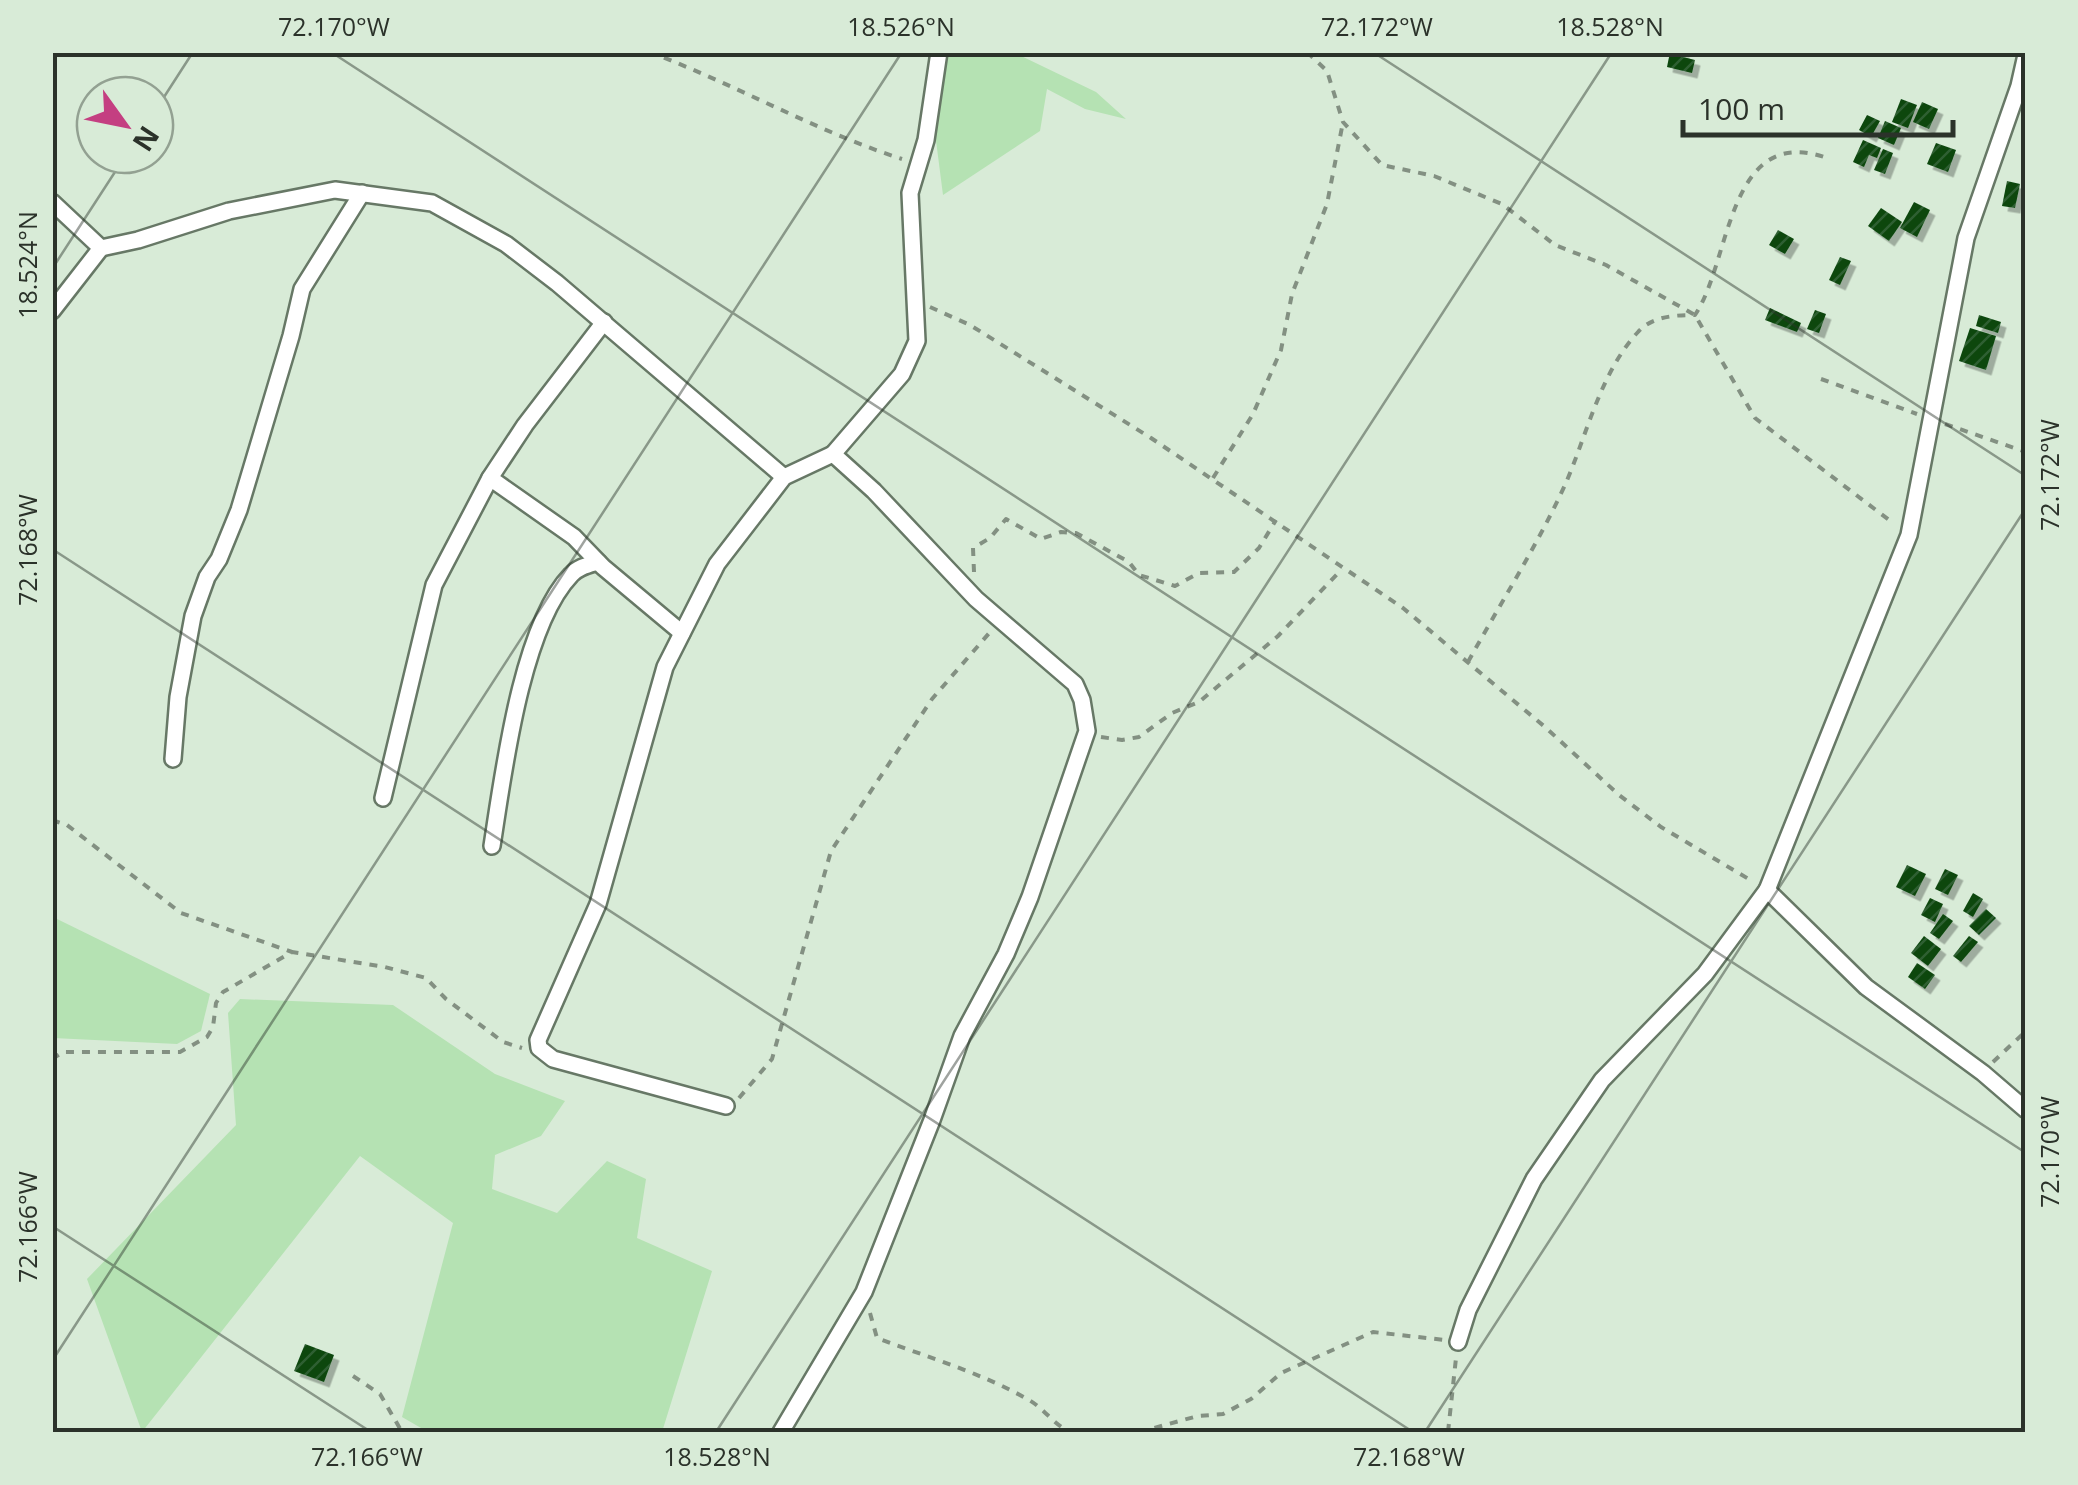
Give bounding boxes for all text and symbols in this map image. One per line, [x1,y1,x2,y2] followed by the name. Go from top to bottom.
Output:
[278,9,390,43] text: 72.170°W
[847,9,955,43] text: 18.526°N
[1321,9,1433,43] text: 72.172°W
[1556,9,1664,43] text: 18.528°N
[75,75,175,175] north arrow
[1683,75,1953,137] scale bar
[1698,88,1785,129] text: 100 m
[125,119,169,159] text: N
[10,211,44,319] text: 18.524°N
[2032,419,2066,531] text: 72.172°W
[10,494,44,606] text: 72.168°W
[2032,1096,2066,1208] text: 72.170°W
[10,1171,44,1283] text: 72.166°W
[311,1439,423,1473] text: 72.166°W
[663,1439,771,1473] text: 18.528°N
[1353,1439,1465,1473] text: 72.168°W

